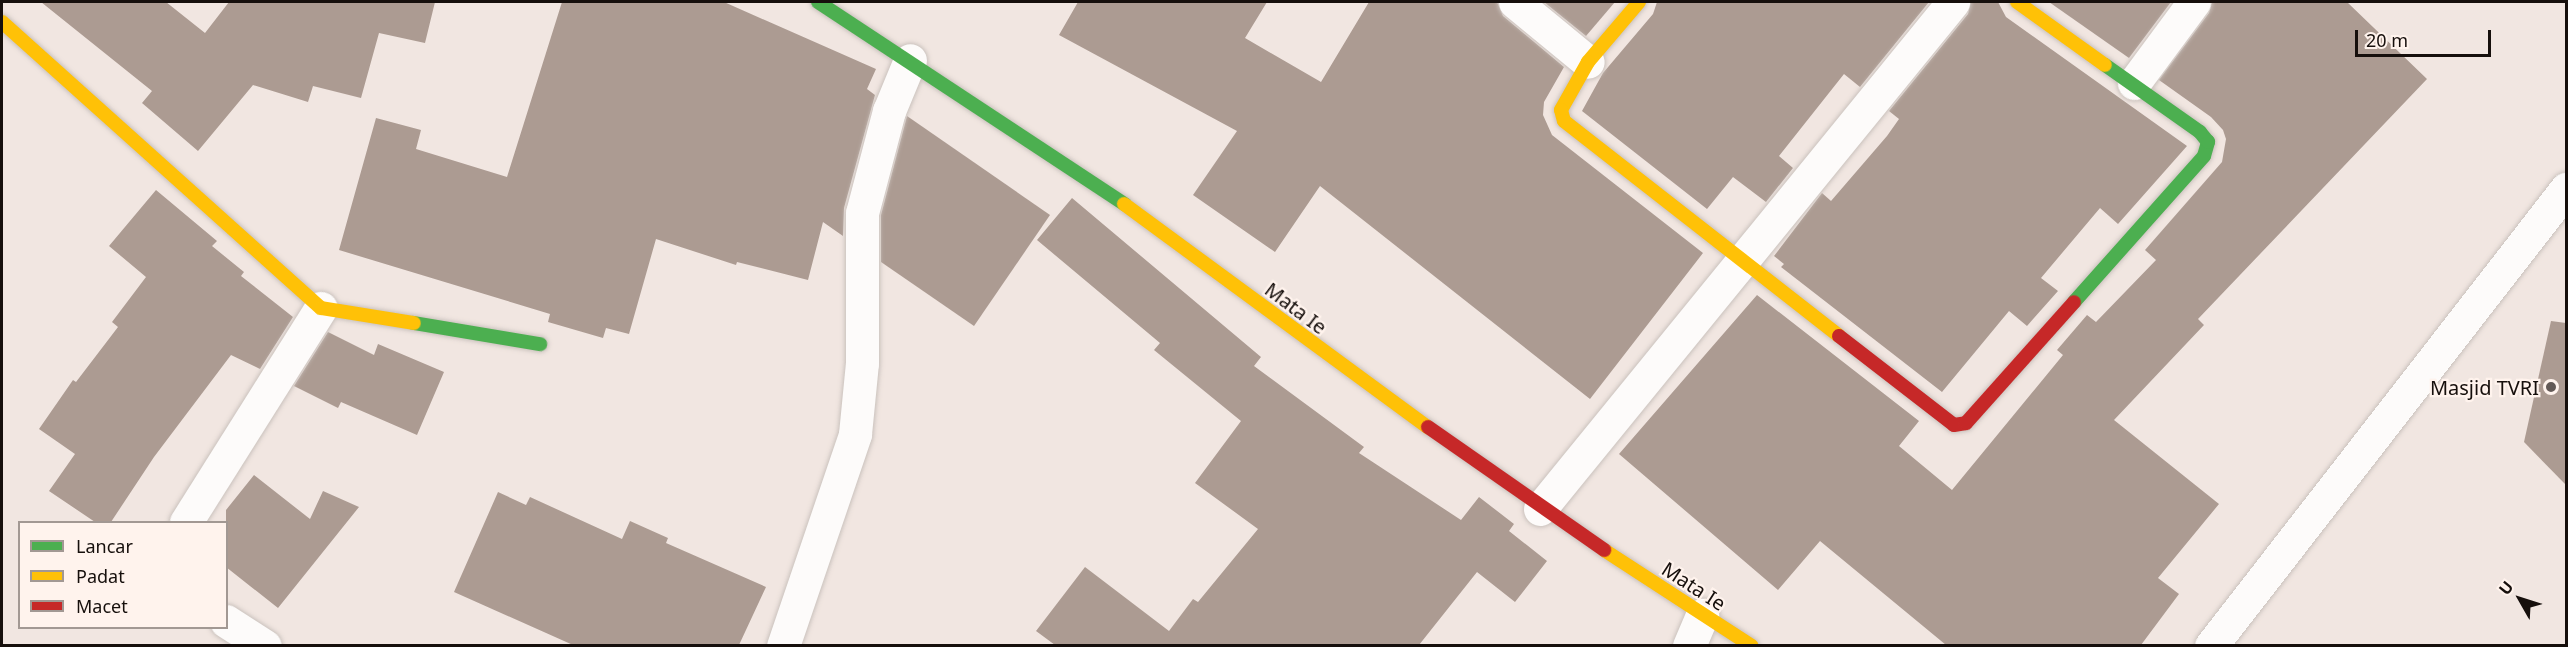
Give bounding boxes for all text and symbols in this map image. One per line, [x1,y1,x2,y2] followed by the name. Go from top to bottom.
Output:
[2358,18,2494,56] scale bar
[2366,28,2408,52] text: 20 m
[1260,277,1332,339] street label: Mata Ie
[2430,375,2539,399] place label: Masjid TVRI
[2544,380,2558,394] marker: Masjid TVRI
[18,521,228,629] legend
[76,534,133,558] text: Lancar
[1658,557,1730,615] street label: Mata Ie
[76,564,125,588] text: Padat
[2490,569,2550,629] north arrow
[2494,576,2518,599] text: U
[76,594,128,618] text: Macet

